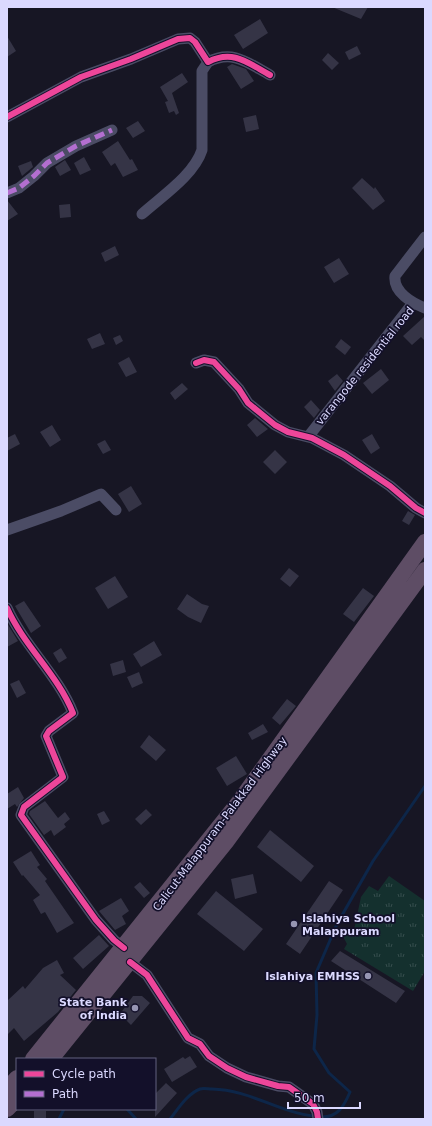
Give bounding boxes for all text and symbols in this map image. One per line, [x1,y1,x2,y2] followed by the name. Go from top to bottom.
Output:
[313,304,417,428] street label: varangode residential road
[150,734,290,914] street label: Calicut-Malappuram-Palakkad Highway
[302,912,395,938] place label: Islahiya School Malappuram
[289,919,299,929] marker: Islahiya School Malappuram
[265,970,360,983] place label: Islahiya EMHSS
[363,971,373,981] marker: Islahiya EMHSS
[59,996,128,1022] place label: State Bank of India
[130,1003,140,1013] marker: State Bank of India
[16,1058,156,1110] legend
[52,1067,116,1081] text: Cycle path
[288,1084,360,1110] scale bar
[52,1087,78,1101] text: Path
[294,1091,325,1105] text: 50 m

